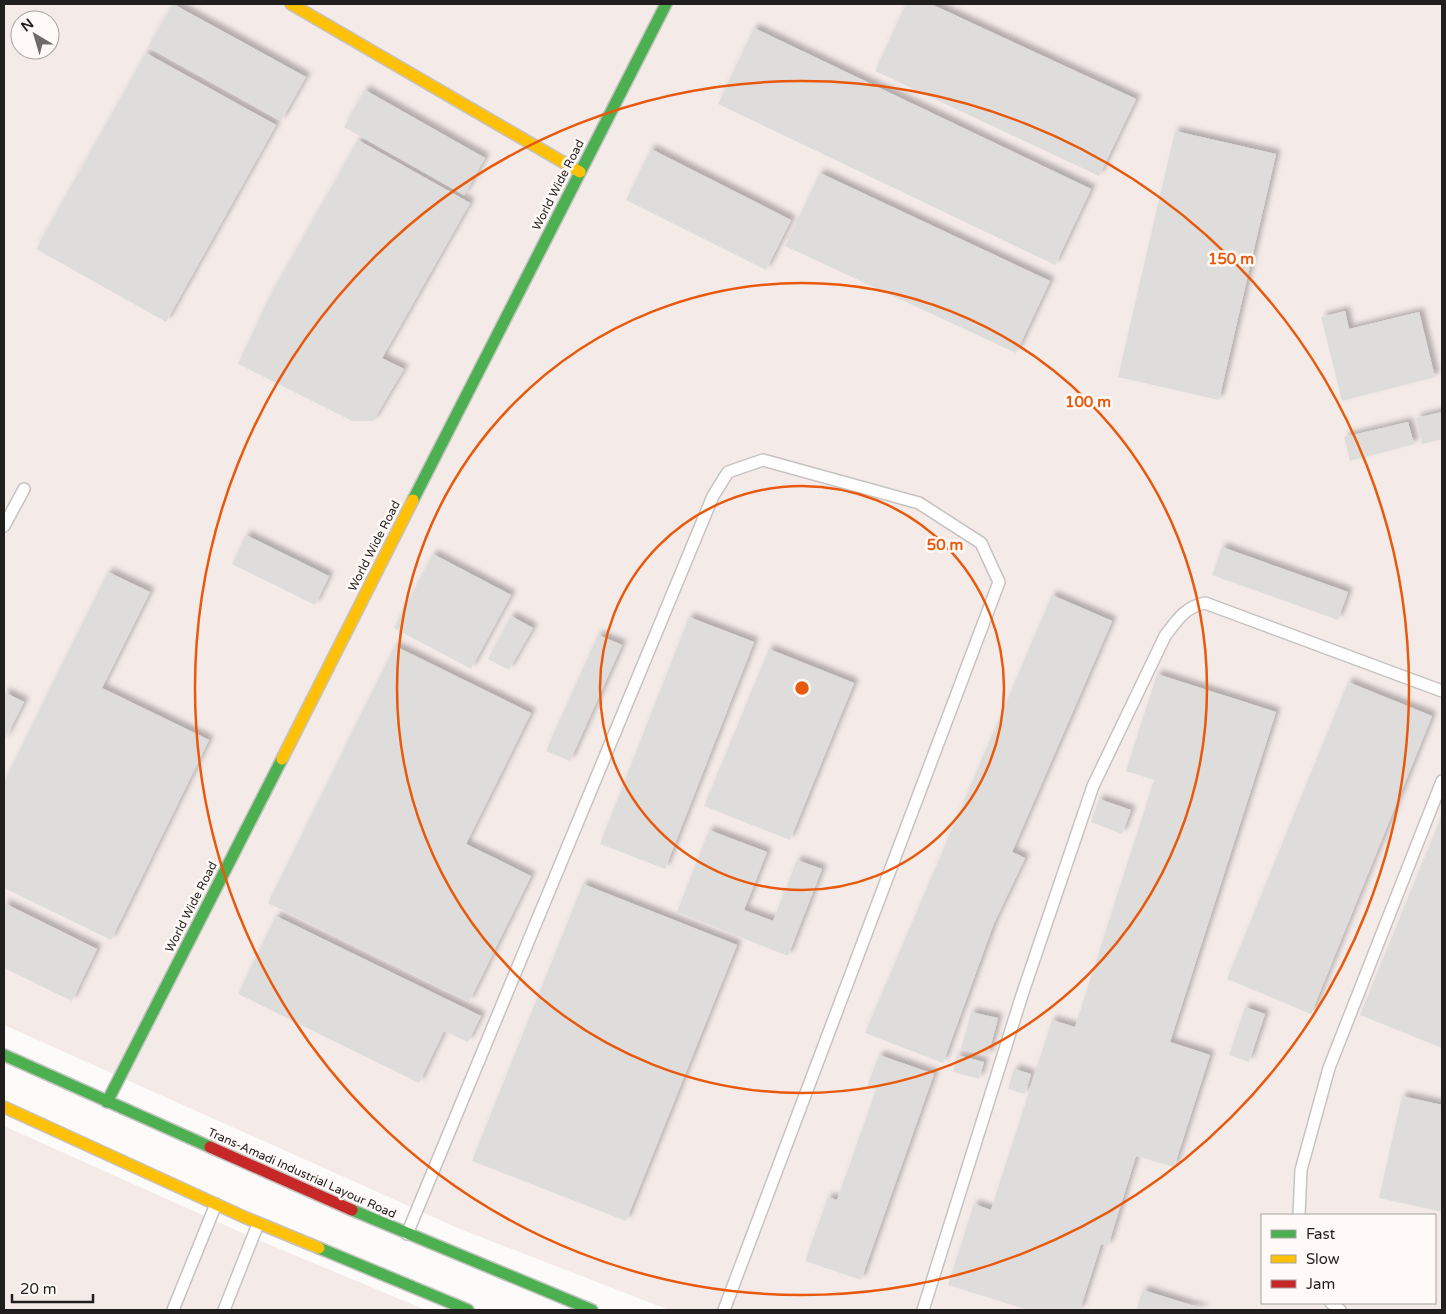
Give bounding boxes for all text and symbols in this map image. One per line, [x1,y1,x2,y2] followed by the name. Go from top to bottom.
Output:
[10,10,60,60] north arrow
[18,15,37,35] text: N
[529,137,587,233] street label: World Wide Road
[1208,250,1254,268] text: 150 m
[1065,393,1111,411] text: 100 m
[345,498,403,594] street label: World Wide Road
[927,536,963,554] text: 50 m
[793,679,811,697] centre of rings
[162,859,220,955] street label: World Wide Road
[206,1125,398,1221] street label: Trans-Amadi Industrial Layour Road
[1261,1214,1436,1304] legend
[1306,1225,1336,1243] text: Fast
[1306,1250,1340,1268] text: Slow
[12,1272,94,1304] scale bar
[1306,1275,1335,1293] text: Jam
[20,1280,57,1298] text: 20 m

